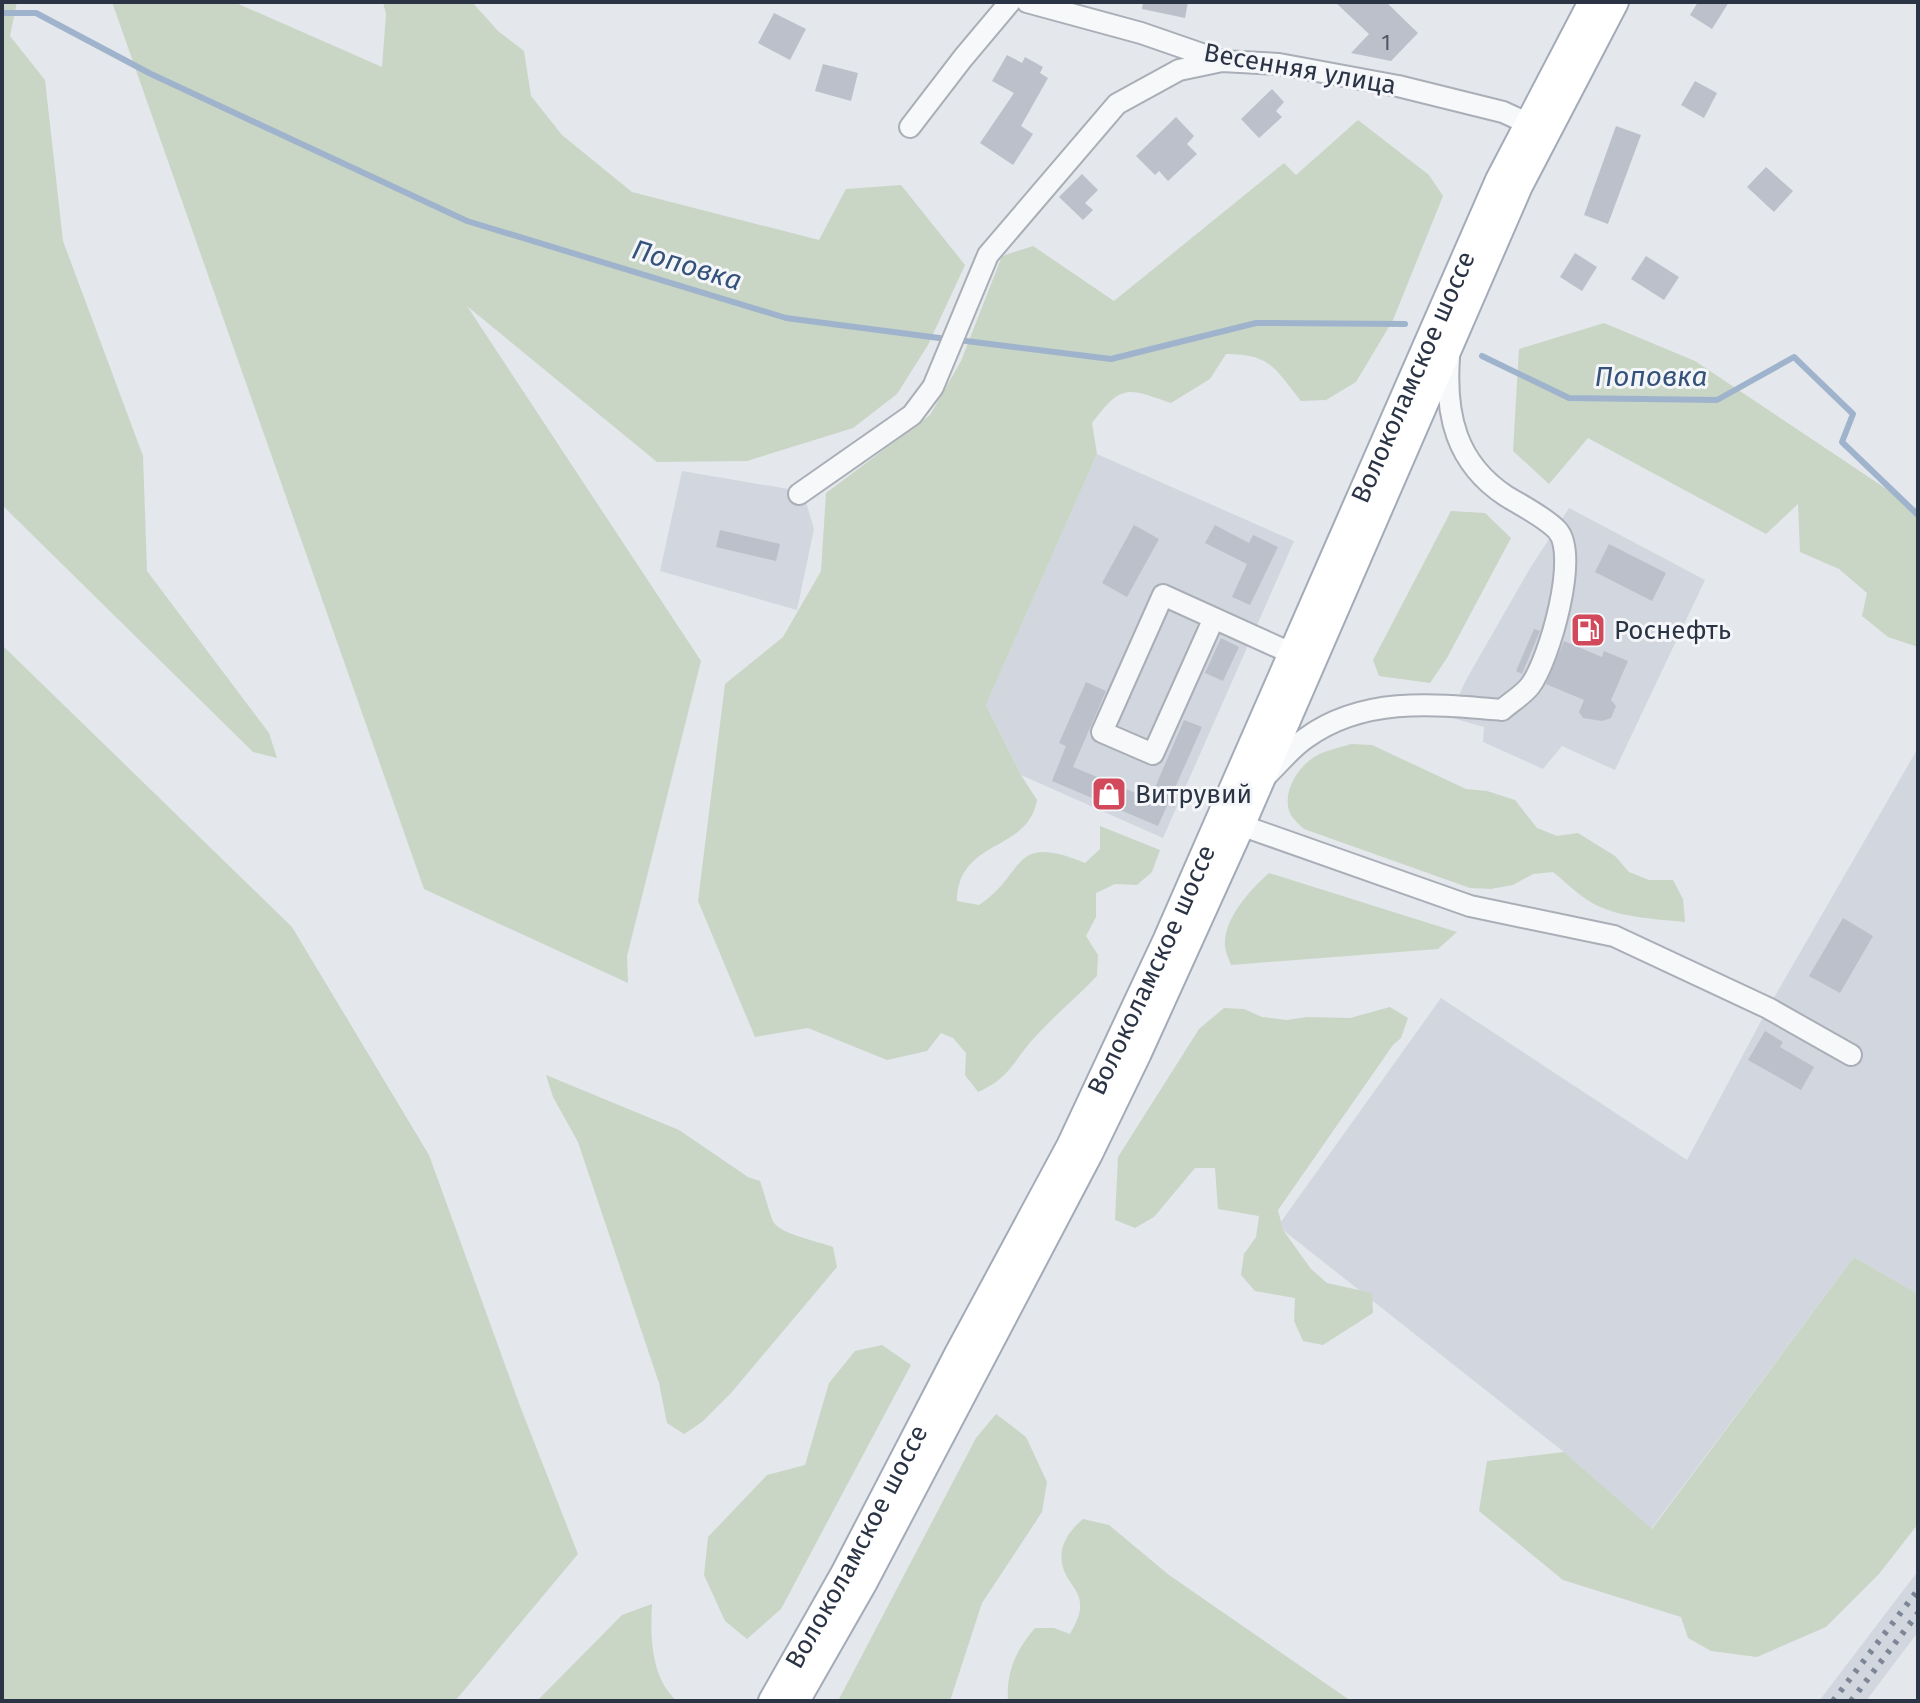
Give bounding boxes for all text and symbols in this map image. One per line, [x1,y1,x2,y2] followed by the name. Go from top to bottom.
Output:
[1381,29,1391,56] house number: 1
[1201,37,1399,101] street label: Весенняя улица
[628,233,746,297] water label: Поповка
[1344,246,1481,508] street label: Волоколамское шоссе
[1594,360,1708,393] water label: Поповка
[1569,611,1607,649] fuel station icon: Роснефть
[1614,615,1731,646] place label: Роснефть
[1090,775,1128,813] shop icon: Витрувий
[1135,779,1252,810] place label: Витрувий
[1081,840,1222,1100] street label: Волоколамское шоссе
[778,1420,934,1674] street label: Волоколамское шоссе

